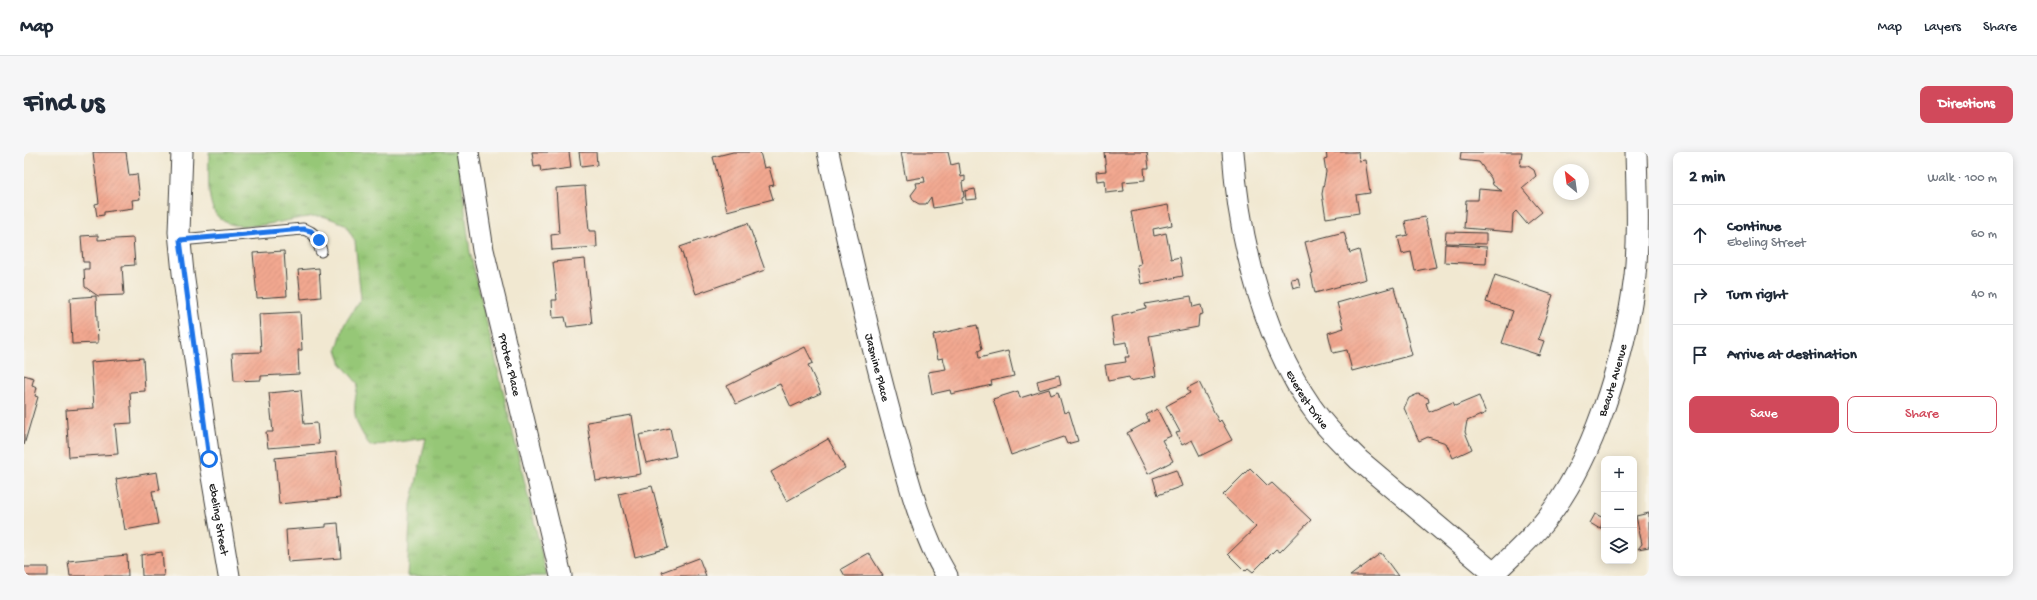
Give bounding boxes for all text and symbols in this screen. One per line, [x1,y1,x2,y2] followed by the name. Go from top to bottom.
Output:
[20,16,53,39] text: Map
[1878,19,1902,36] text: Map
[1924,19,1961,36] text: Layers
[1983,19,2017,36] text: Share
[1920,86,2013,123] button: Directions
[24,88,104,121] text: Find us
[1553,164,1589,200] north arrow
[1689,168,1725,188] text: 2 min
[1928,171,1997,186] text: Walk · 100 m
[1727,218,1781,236] text: Continue
[1689,224,1711,246] icon: ahead
[1971,227,1997,242] text: 60 m
[310,231,328,249] route end
[1727,236,1806,251] text: Ebeling Street
[1689,284,1711,306] icon: right
[1727,286,1787,304] text: Turn right
[1971,287,1997,302] text: 40 m
[494,331,523,399] street label: Protea Place
[861,332,892,404] street label: Jasmine Place
[1596,342,1632,420] street label: Beaute Avenue
[1689,344,1711,366] icon: arrive
[1727,346,1857,364] text: Arrive at destination
[1282,368,1331,433] street label: Everest Drive
[1689,396,1839,433] button: Save
[1847,396,1997,433] button: Share
[200,450,218,468] route start
[1601,456,1637,564] map controls
[1601,456,1637,492] button: +
[204,482,231,558] street label: Ebeling Street
[1601,492,1637,528] button: −
[1601,528,1637,564] button: layers

